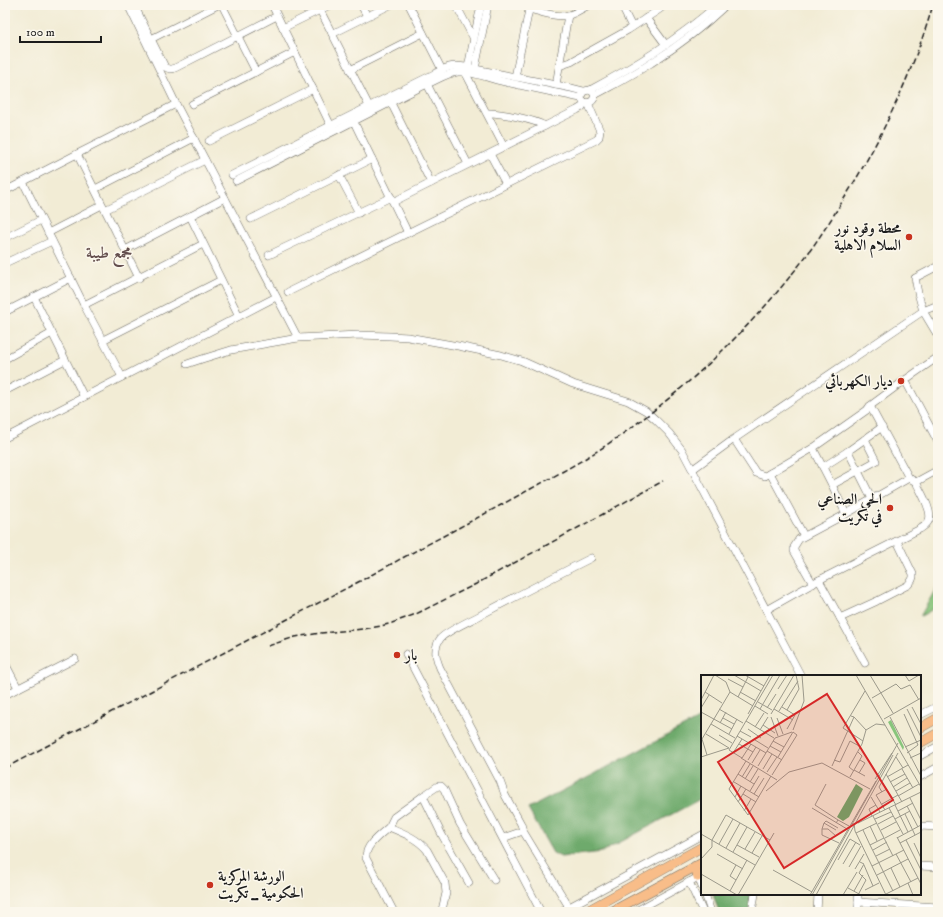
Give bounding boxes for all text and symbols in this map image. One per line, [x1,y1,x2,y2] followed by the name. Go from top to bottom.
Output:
[20,18,101,44] scale bar
[26,25,55,40] text: 100 m
[833,219,902,258] place label: محطة وقود نور السلام الاهلية
[904,232,914,242] marker: محطة وقود نور السلام الاهلية
[86,243,132,268] district label: مجمع طيبة
[824,372,893,393] place label: ديار الكهربائي
[896,376,906,386] marker: ديار الكهربائي
[816,490,882,528] place label: الحي الصناعي في تكريت
[885,503,895,513] marker: الحي الصناعي في تكريت
[403,646,417,665] place label: بار
[392,650,402,660] marker: بار
[701,675,921,895] inset map
[218,867,303,903] place label: الورشة المركزية الحكومية _ تكريت
[205,880,215,890] marker: الورشة المركزية الحكومية _ تكريت

